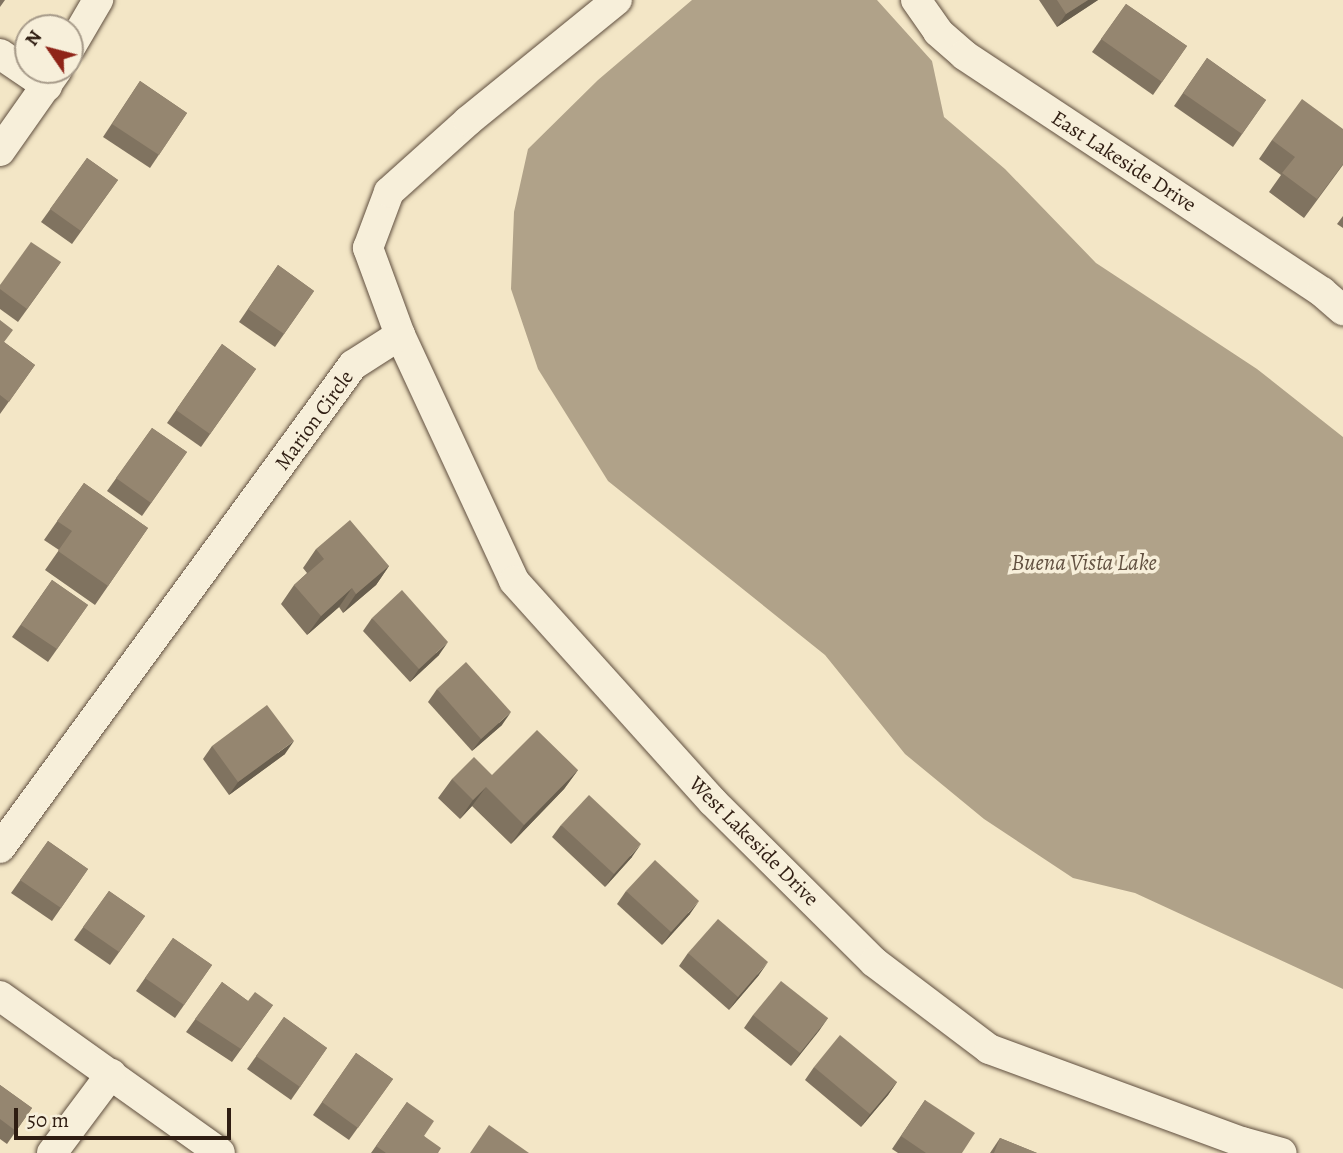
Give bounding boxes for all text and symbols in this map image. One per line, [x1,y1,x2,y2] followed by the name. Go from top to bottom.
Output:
[14,14,84,84] north arrow
[19,25,48,51] text: N
[1047,105,1201,217] street label: East Lakeside Drive
[269,365,359,475] street label: Marion Circle
[1011,549,1157,577] water label: Buena Vista Lake
[684,771,824,911] street label: West Lakeside Drive
[18,1094,234,1138] scale bar
[27,1106,69,1134] text: 50 m

